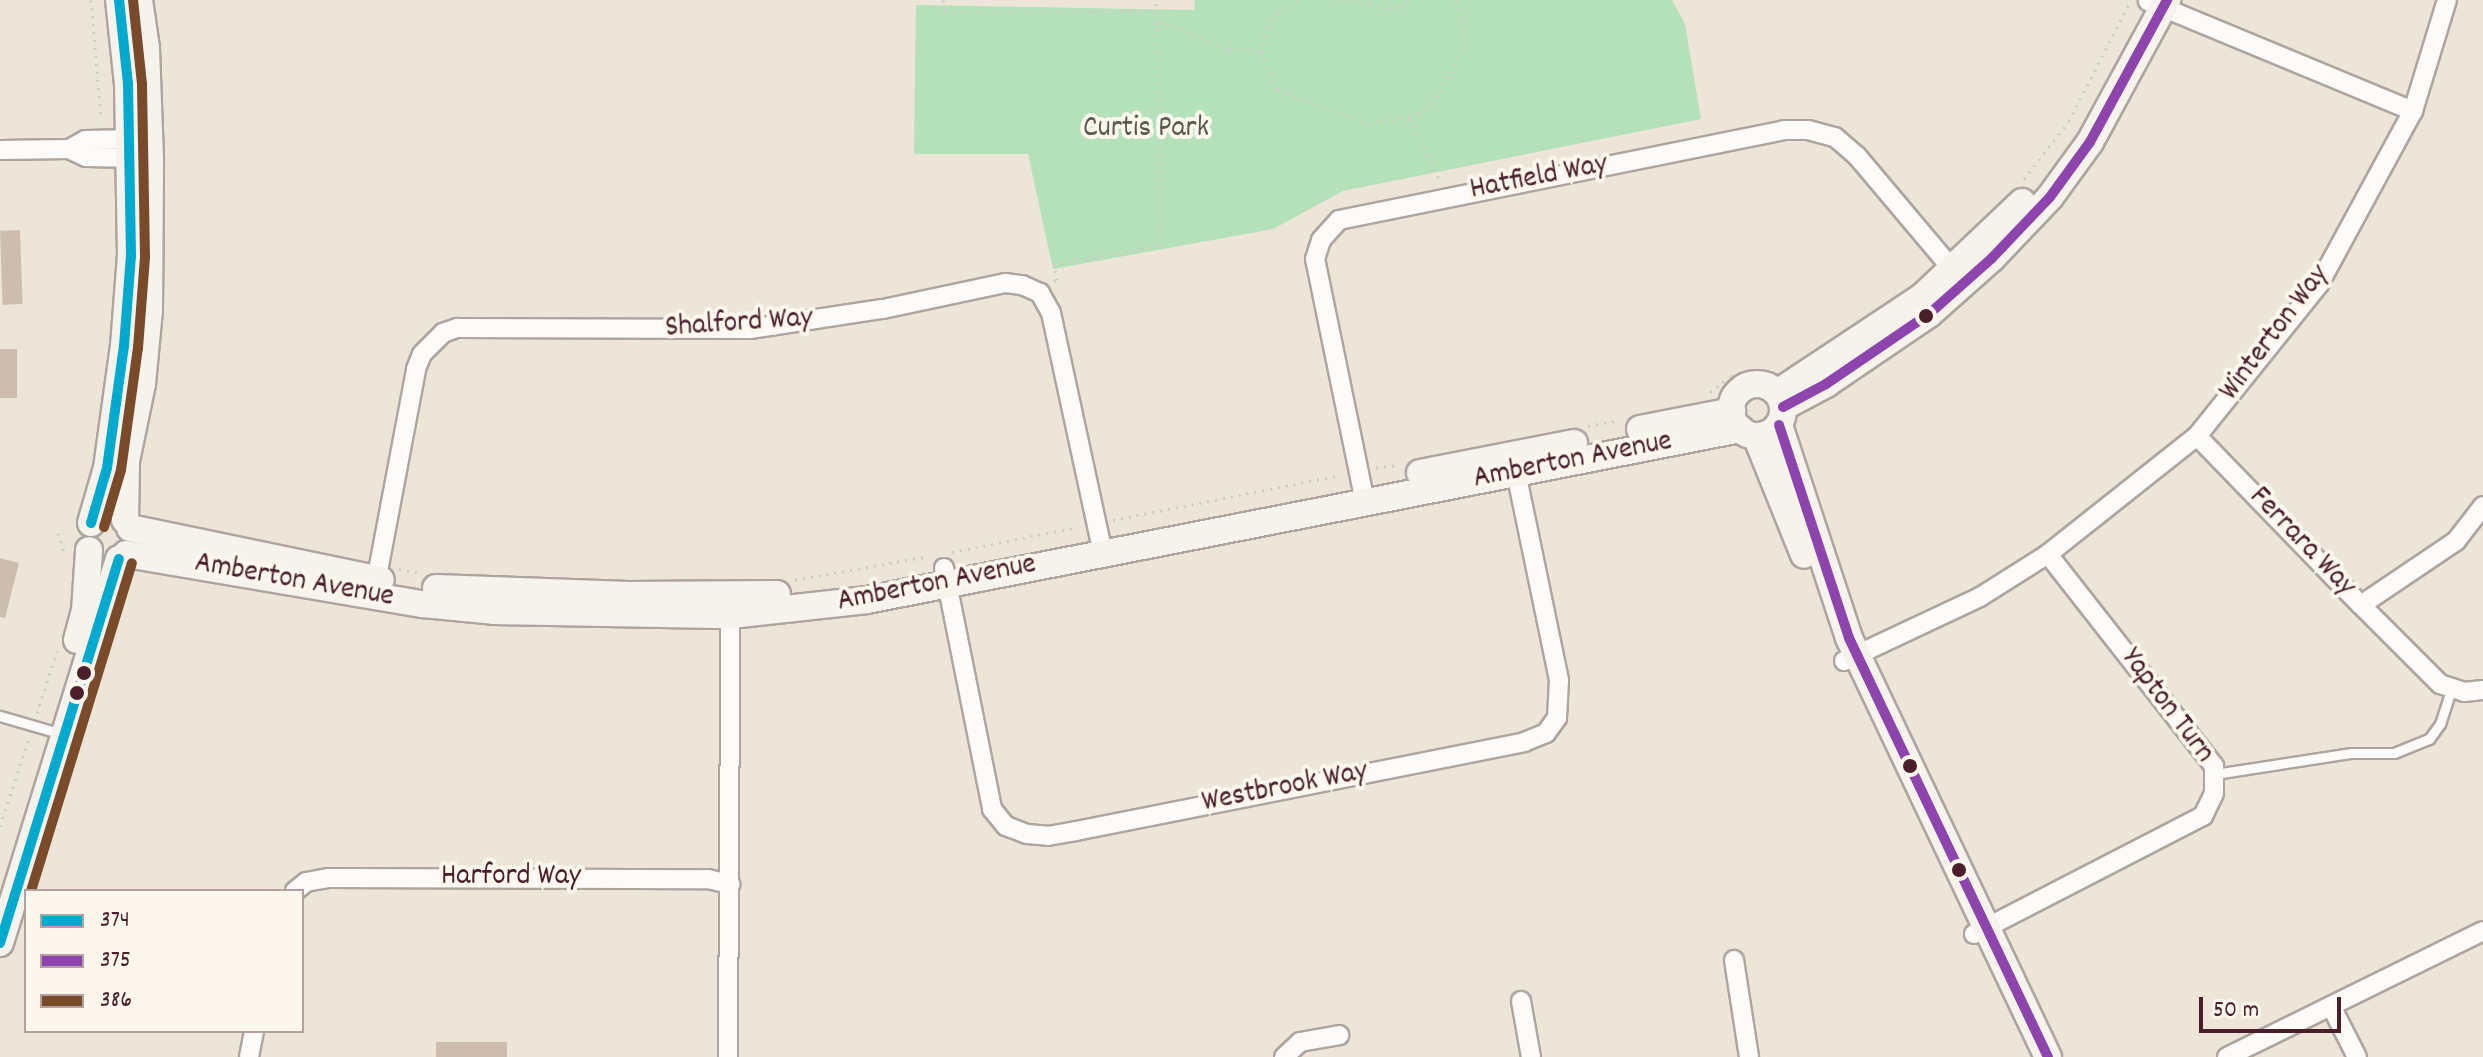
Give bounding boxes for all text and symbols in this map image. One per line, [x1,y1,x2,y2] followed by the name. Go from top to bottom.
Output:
[1083,112,1209,148] park label: Curtis Park
[1467,148,1611,210] street label: Hatfield Way
[2213,259,2339,409] street label: Winterton Way
[664,302,814,348] street label: Shalford Way
[1918,308,1934,324] unlabelled marker
[1471,425,1675,499] street label: Amberton Avenue
[2240,481,2362,605] street label: Ferrara Way
[192,547,396,617] street label: Amberton Avenue
[835,548,1039,622] street label: Amberton Avenue
[2111,643,2221,771] street label: Yapton Turn
[76,665,92,681] unlabelled marker
[69,685,85,701] unlabelled marker
[1199,755,1371,823] street label: Westbrook Way
[1902,758,1918,774] unlabelled marker
[441,860,581,896] street label: Harford Way
[1951,862,1967,878] unlabelled marker
[24,889,304,1033] legend
[100,904,130,938] text: 374
[100,944,131,978] text: 375
[2203,981,2345,1031] scale bar
[100,984,132,1018] text: 386
[2213,994,2259,1028] text: 50 m

